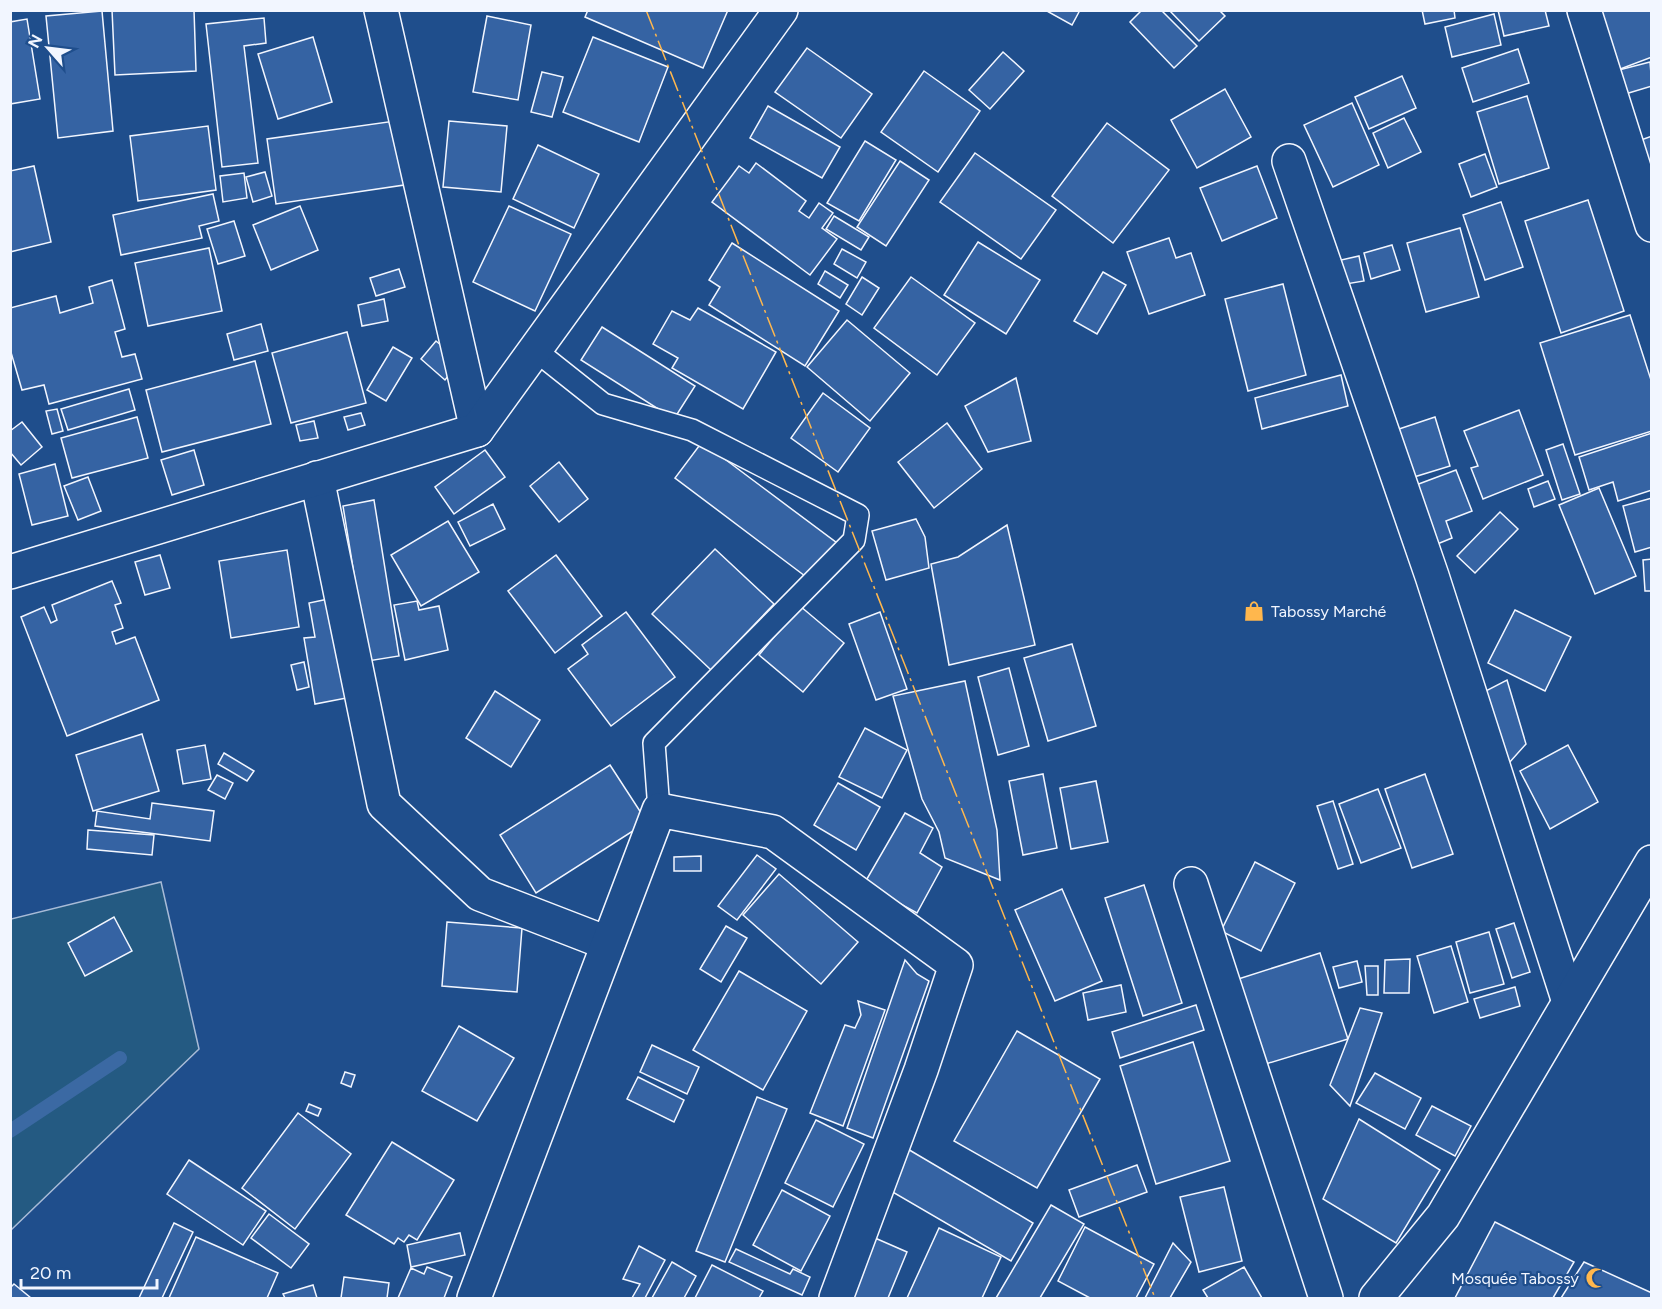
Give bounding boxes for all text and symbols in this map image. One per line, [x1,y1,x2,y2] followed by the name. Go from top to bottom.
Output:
[18,18,78,78] north arrow
[24,31,46,51] text: N
[1242,599,1266,623] shop icon: Tabossy Marché
[1271,602,1387,621] place label: Tabossy Marché
[21,1252,158,1290] scale bar
[30,1262,71,1284] text: 20 m
[1584,1266,1608,1290] mosque icon: Mosquée Tabossy
[1451,1269,1580,1288] place label: Mosquée Tabossy

